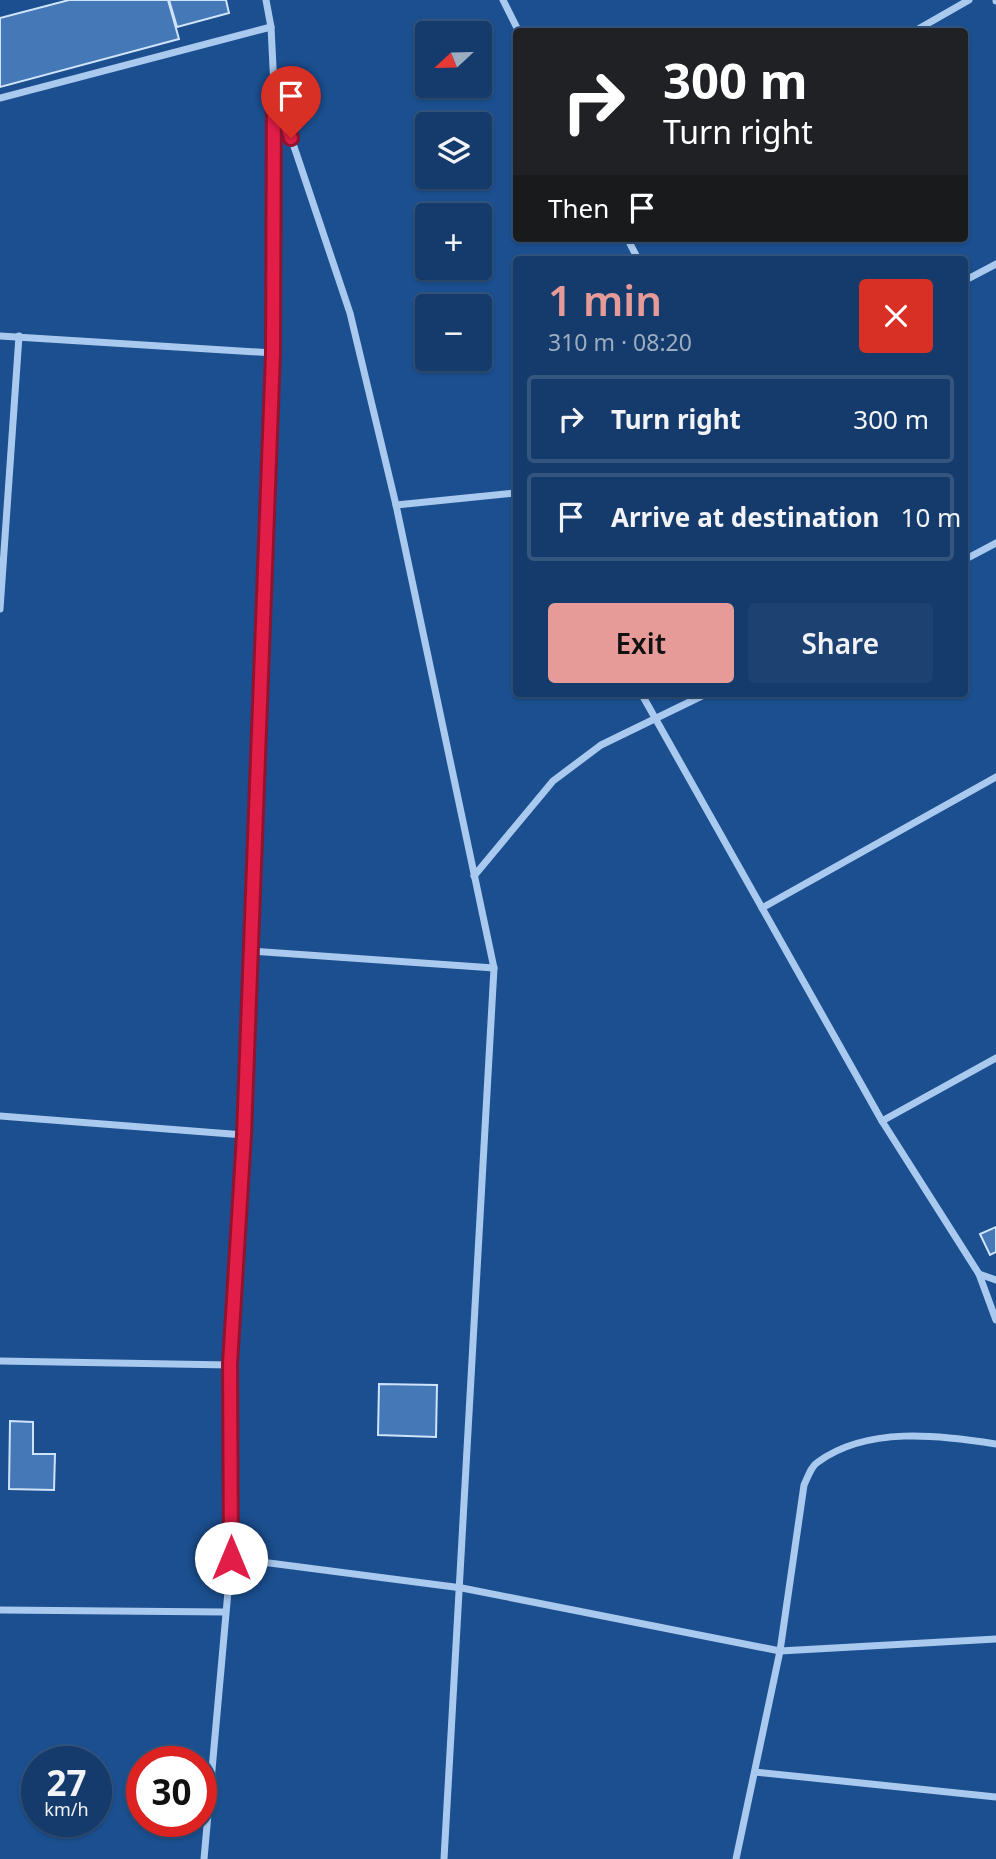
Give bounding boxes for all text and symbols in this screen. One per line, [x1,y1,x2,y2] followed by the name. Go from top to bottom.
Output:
[415,21,492,98] north arrow
[415,21,492,371] map controls
[663,47,808,113] text: 300 m
[548,56,639,147] icon: right
[261,66,321,138] pin
[272,77,310,115] icon: arrive
[663,110,813,153] text: Turn right
[415,112,492,189] button: layers
[623,189,661,227] icon: arrive
[548,190,609,226] text: Then
[415,203,492,280] button: +
[548,271,662,328] text: 1 min
[859,279,933,353] button: close
[415,294,492,371] button: −
[548,326,692,358] text: 310 m · 08:20
[552,400,590,438] icon: right
[611,401,741,437] text: Turn right
[853,401,929,437] text: 300 m
[552,498,590,536] icon: arrive
[611,499,880,535] text: Arrive at destination
[901,499,961,535] text: 10 m
[548,603,734,683] button: Exit
[748,603,933,683] button: Share
[194,1521,268,1595] position arrow
[126,1746,217,1837] speed limit sign: 30
[46,1759,87,1806] text: 27
[44,1797,89,1821] text: km/h

